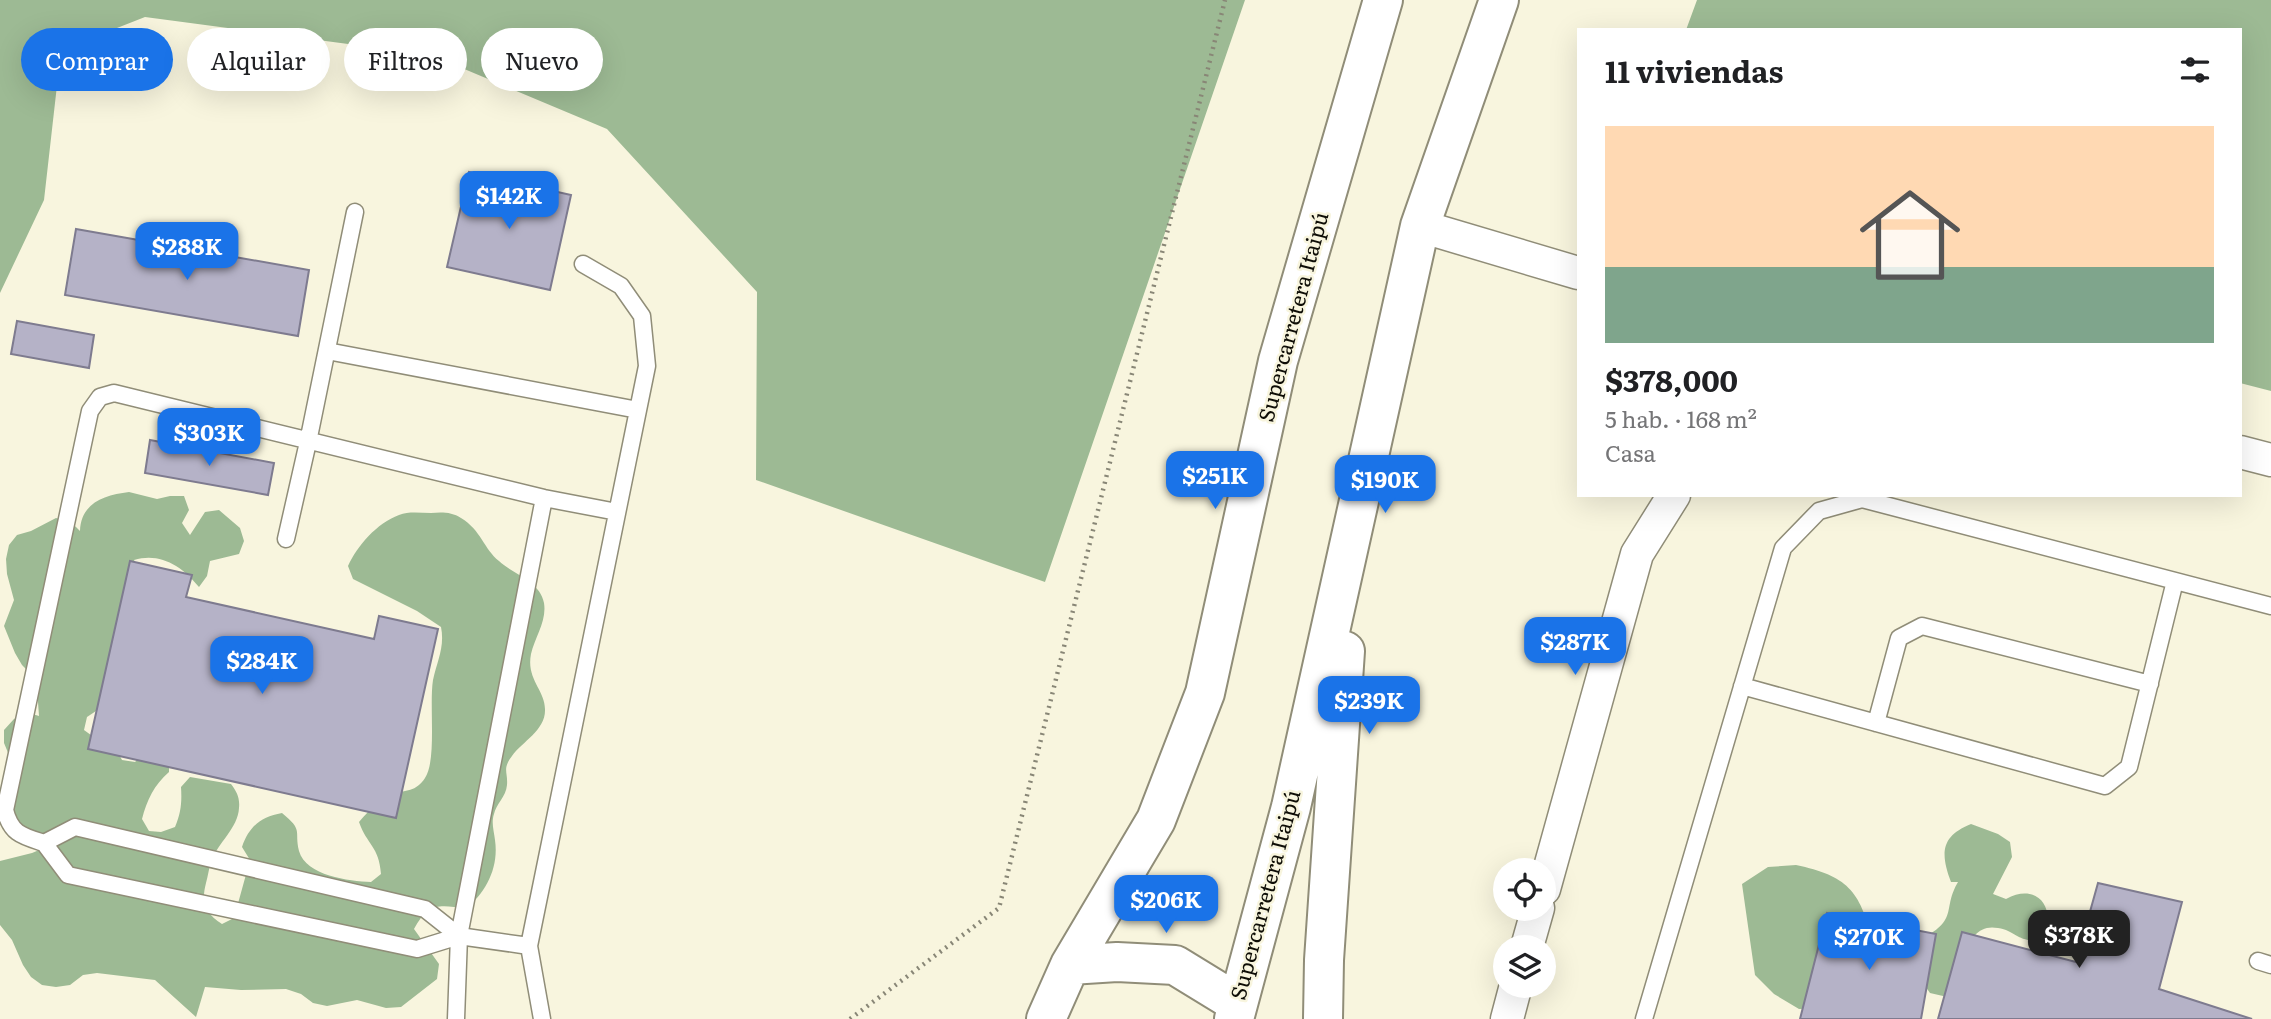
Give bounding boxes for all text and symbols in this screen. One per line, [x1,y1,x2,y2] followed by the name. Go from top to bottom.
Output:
[21,28,173,91] chip: Comprar
[187,28,330,91] chip: Alquilar
[344,28,467,91] chip: Filtros
[481,28,603,91] chip: Nuevo
[1605,48,1783,92] text: 11 viviendas
[2176,51,2214,89] icon: filters
[460,172,558,231] pin: $142K
[1847,172,1973,298] icon: home
[476,177,542,211] text: $142K
[1249,208,1335,425] street label: Supercarretera Itaipú
[138,222,236,282] pin: $288K
[151,228,223,262] text: $288K
[1605,357,1738,401] text: $378,000
[1605,401,1757,435] text: 5 hab. · 168 m²
[160,408,258,468] pin: $303K
[173,414,245,448] text: $303K
[1605,435,1656,469] text: Casa
[1166,452,1264,511] pin: $251K
[1336,456,1434,515] pin: $190K
[1182,457,1248,491] text: $251K
[1351,461,1419,495] text: $190K
[1526,618,1624,677] pin: $287K
[1540,623,1610,657] text: $287K
[213,636,311,696] pin: $284K
[226,642,298,676] text: $284K
[1320,676,1418,736] pin: $239K
[1334,682,1404,716] text: $239K
[1221,786,1307,1003] street label: Supercarretera Itaipú
[1493,858,1556,998] map controls
[1493,858,1556,921] button: locate
[1117,876,1215,935] pin: $206K
[1130,881,1202,915] text: $206K
[2030,911,2128,970] pin: $378K
[1820,912,1918,972] pin: $270K
[2044,916,2114,950] text: $378K
[1834,918,1904,952] text: $270K
[1493,935,1556,998] button: layers

